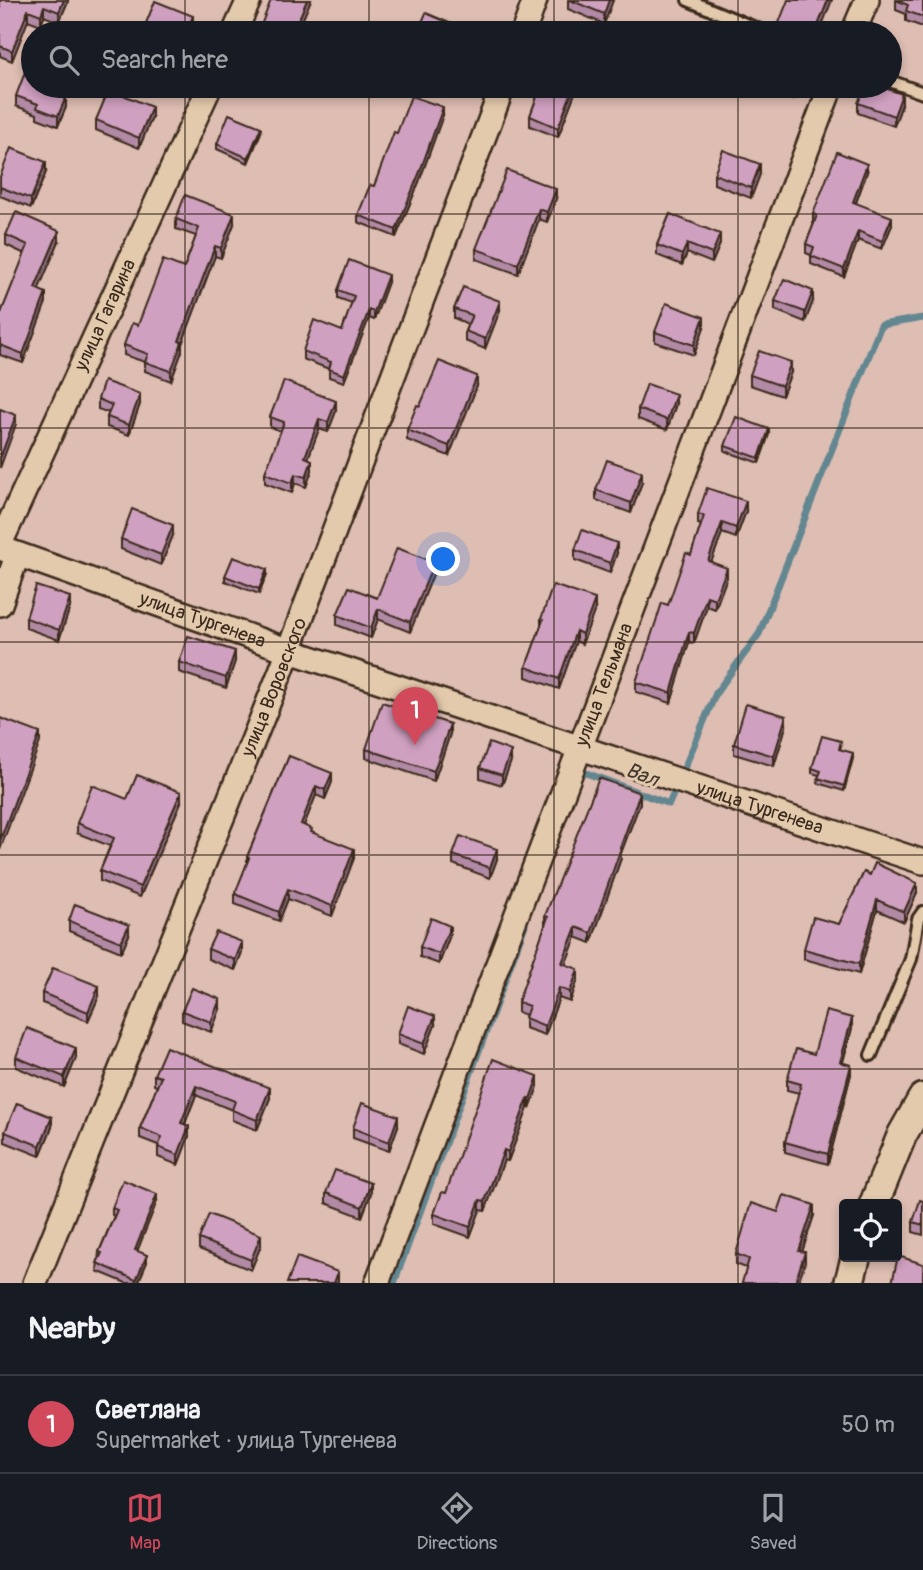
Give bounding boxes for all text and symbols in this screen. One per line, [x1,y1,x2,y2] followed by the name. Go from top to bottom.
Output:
[21,21,902,98] search box
[45,41,83,79] icon: search
[101,44,228,76] text: Search here
[69,255,141,376] street label: улица Гагарина
[426,542,460,576] your location
[135,586,269,653] street label: улица Тургенева
[235,614,312,761] street label: улица Воровского
[569,619,638,750] street label: улица Тельмана
[392,687,438,745] pin: 1
[622,757,664,794] water label: Вал
[692,775,826,840] street label: улица Тургенева
[839,1199,902,1262] map controls
[839,1199,902,1262] button: locate
[28,1310,115,1347] text: Nearby
[95,1394,201,1426] text: Светлана
[47,1410,56,1439] text: 1
[841,1410,895,1439] text: 50 m
[95,1426,397,1455] text: Supermarket · улица Тургенева
[126,1489,164,1555] tab: Map
[417,1489,497,1555] tab: Directions
[750,1489,797,1555] tab: Saved

